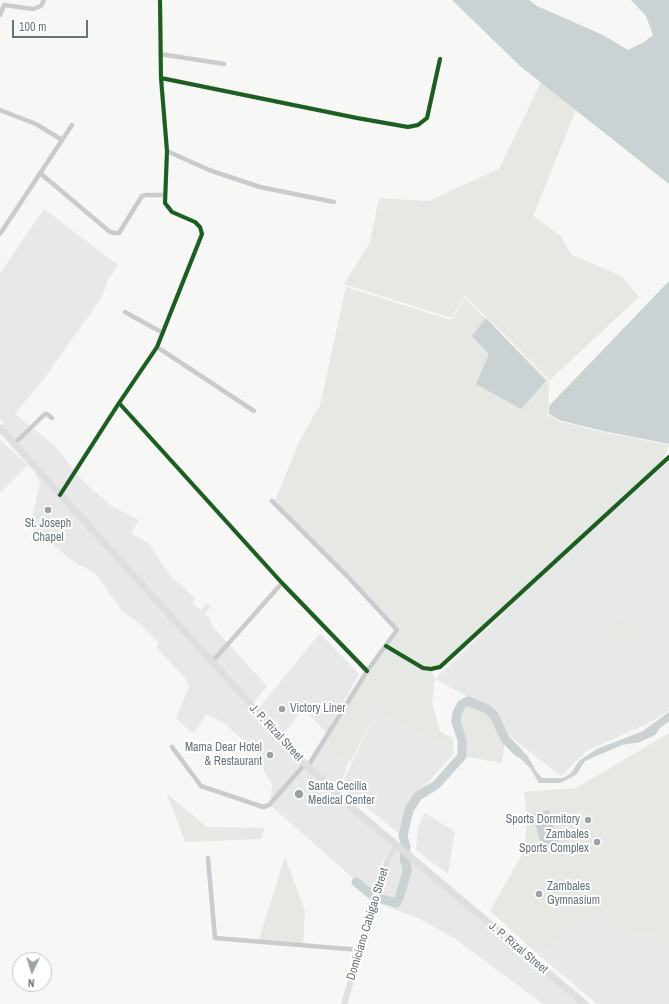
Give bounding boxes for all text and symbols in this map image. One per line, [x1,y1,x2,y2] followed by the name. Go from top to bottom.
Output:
[14,12,90,38] scale bar
[19,19,46,35] text: 100 m
[43,505,53,515] marker: St. Joseph Chapel
[25,517,71,545] place label: St. Joseph Chapel
[246,702,306,764] street label: J. P. Rizal Street
[290,702,346,716] place label: Victory Liner
[277,704,287,714] marker: Victory Liner
[185,741,262,769] place label: Mama Dear Hotel & Restaurant
[265,750,275,760] marker: Mama Dear Hotel & Restaurant
[308,780,375,808] place label: Santa Cecilia Medical Center
[293,788,305,800] marker: Santa Cecilia Medical Center
[506,813,580,827] place label: Sports Dormitory
[583,815,593,825] marker: Sports Dormitory
[519,828,589,856] place label: Zambales Sports Complex
[592,837,602,847] marker: Zambales Sports Complex
[344,866,392,982] street label: Domiciano Cabigao Street
[547,880,600,908] place label: Zambales Gymnasium
[534,889,544,899] marker: Zambales Gymnasium
[486,919,550,977] street label: J. P. Rizal Street
[12,952,52,992] north arrow
[28,976,35,990] text: N

